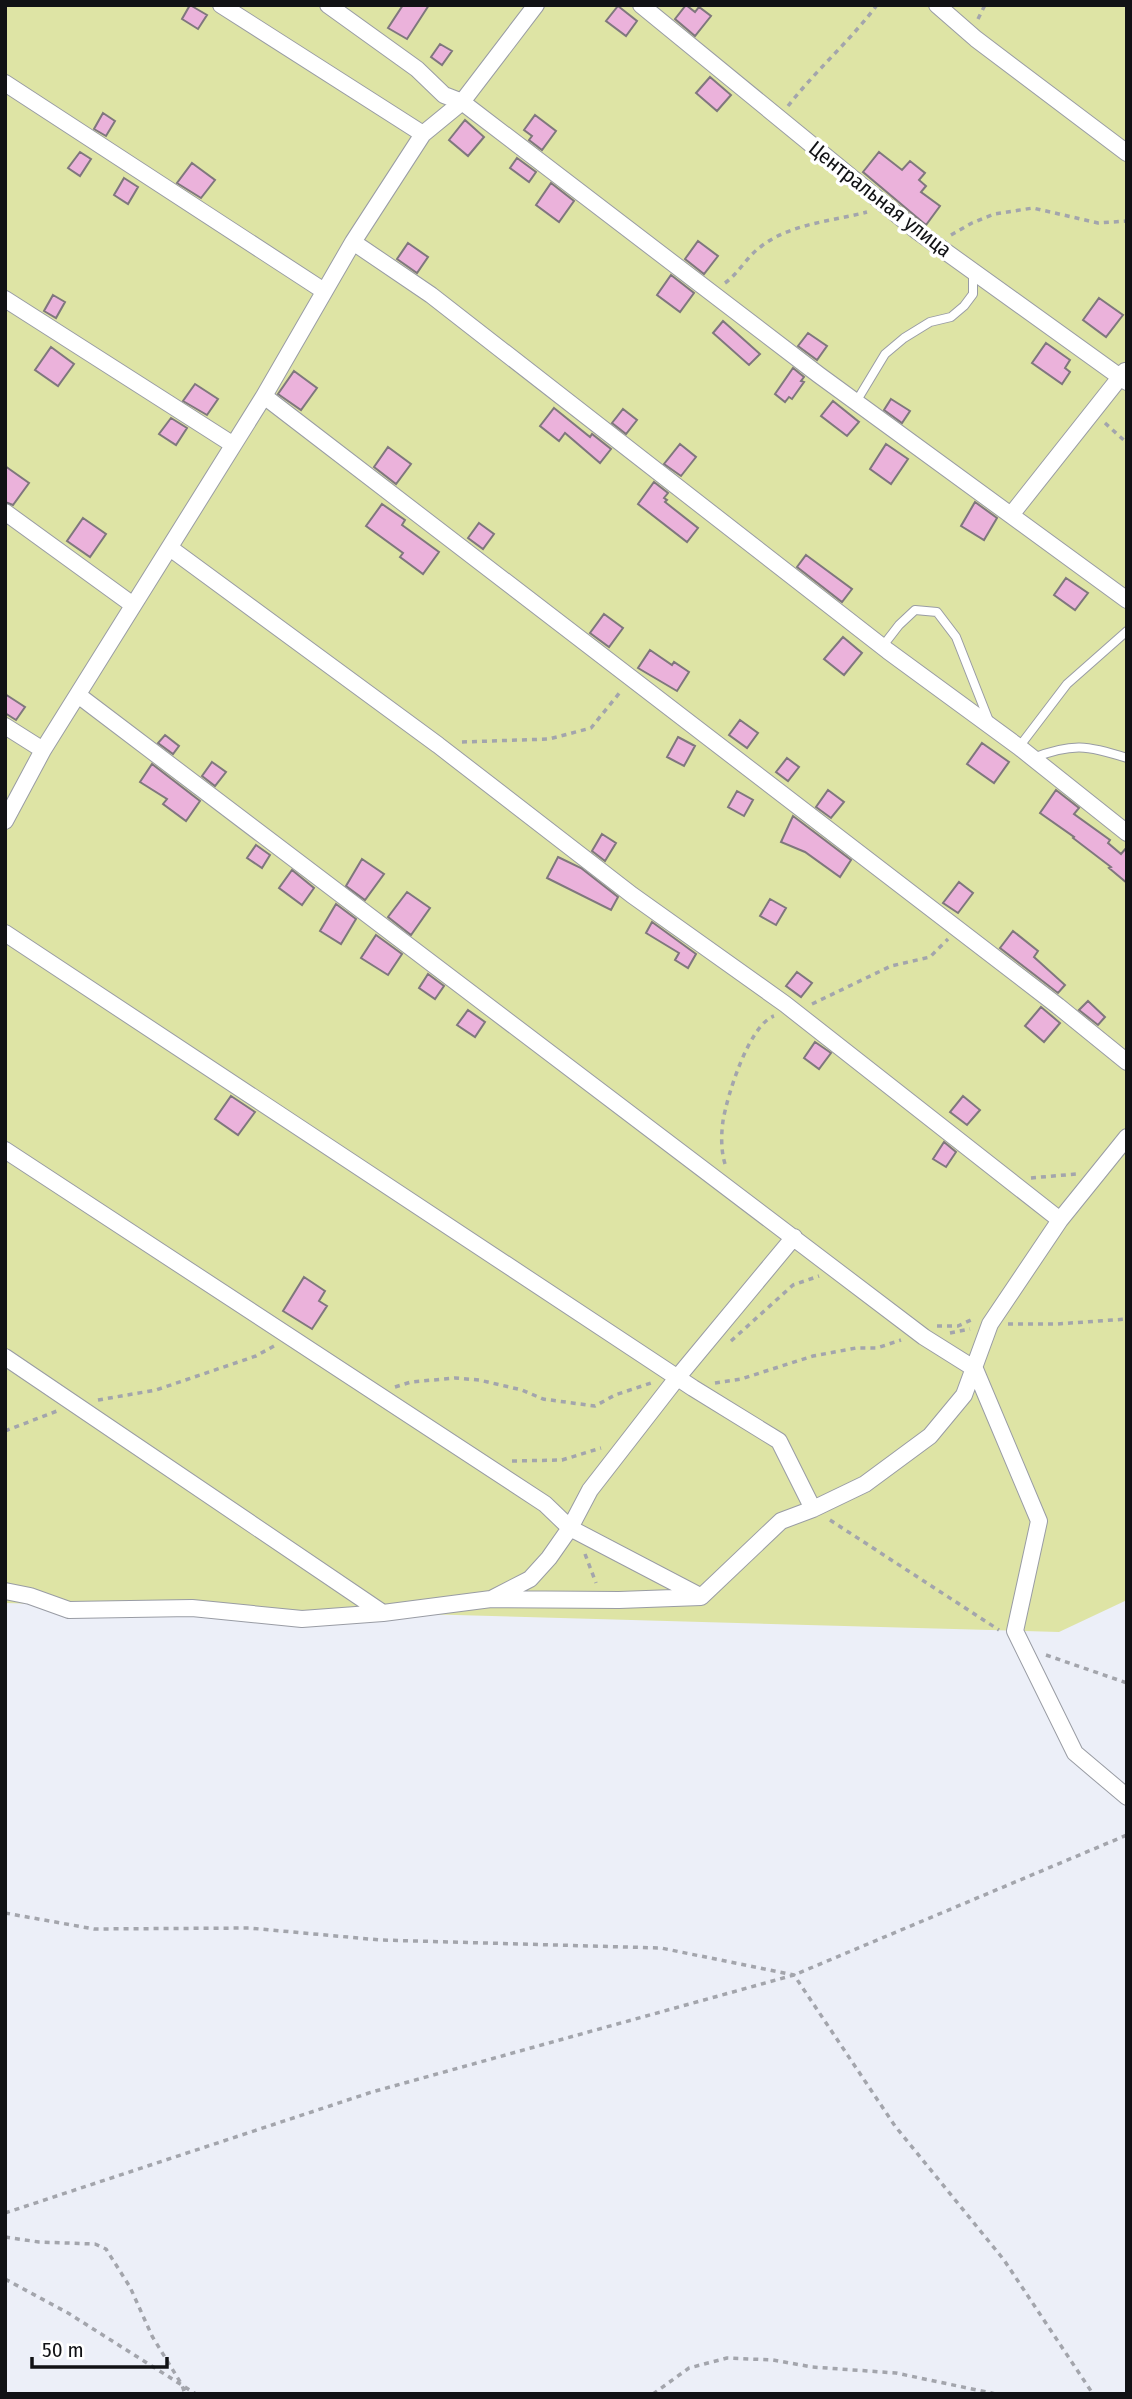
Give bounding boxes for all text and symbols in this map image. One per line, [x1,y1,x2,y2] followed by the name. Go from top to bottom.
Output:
[803,135,957,263] street label: Центральная улица
[32,2326,166,2370] scale bar
[42,2337,84,2363] text: 50 m

